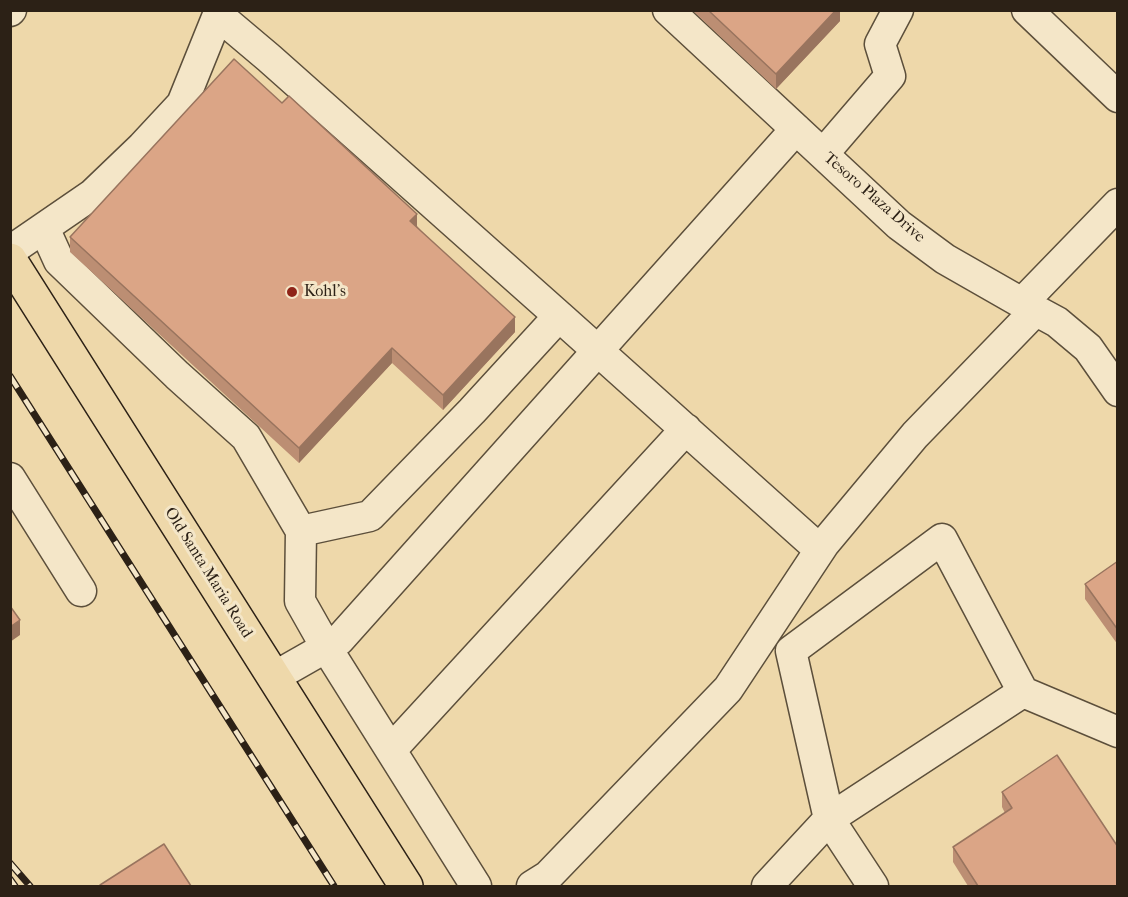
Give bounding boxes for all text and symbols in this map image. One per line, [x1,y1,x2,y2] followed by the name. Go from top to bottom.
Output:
[819,149,929,247] street label: Tesoro Plaza Drive
[304,282,346,302] place label: Kohl's
[285,285,299,299] marker: Kohl's
[160,504,256,642] street label: Old Santa Maria Road

